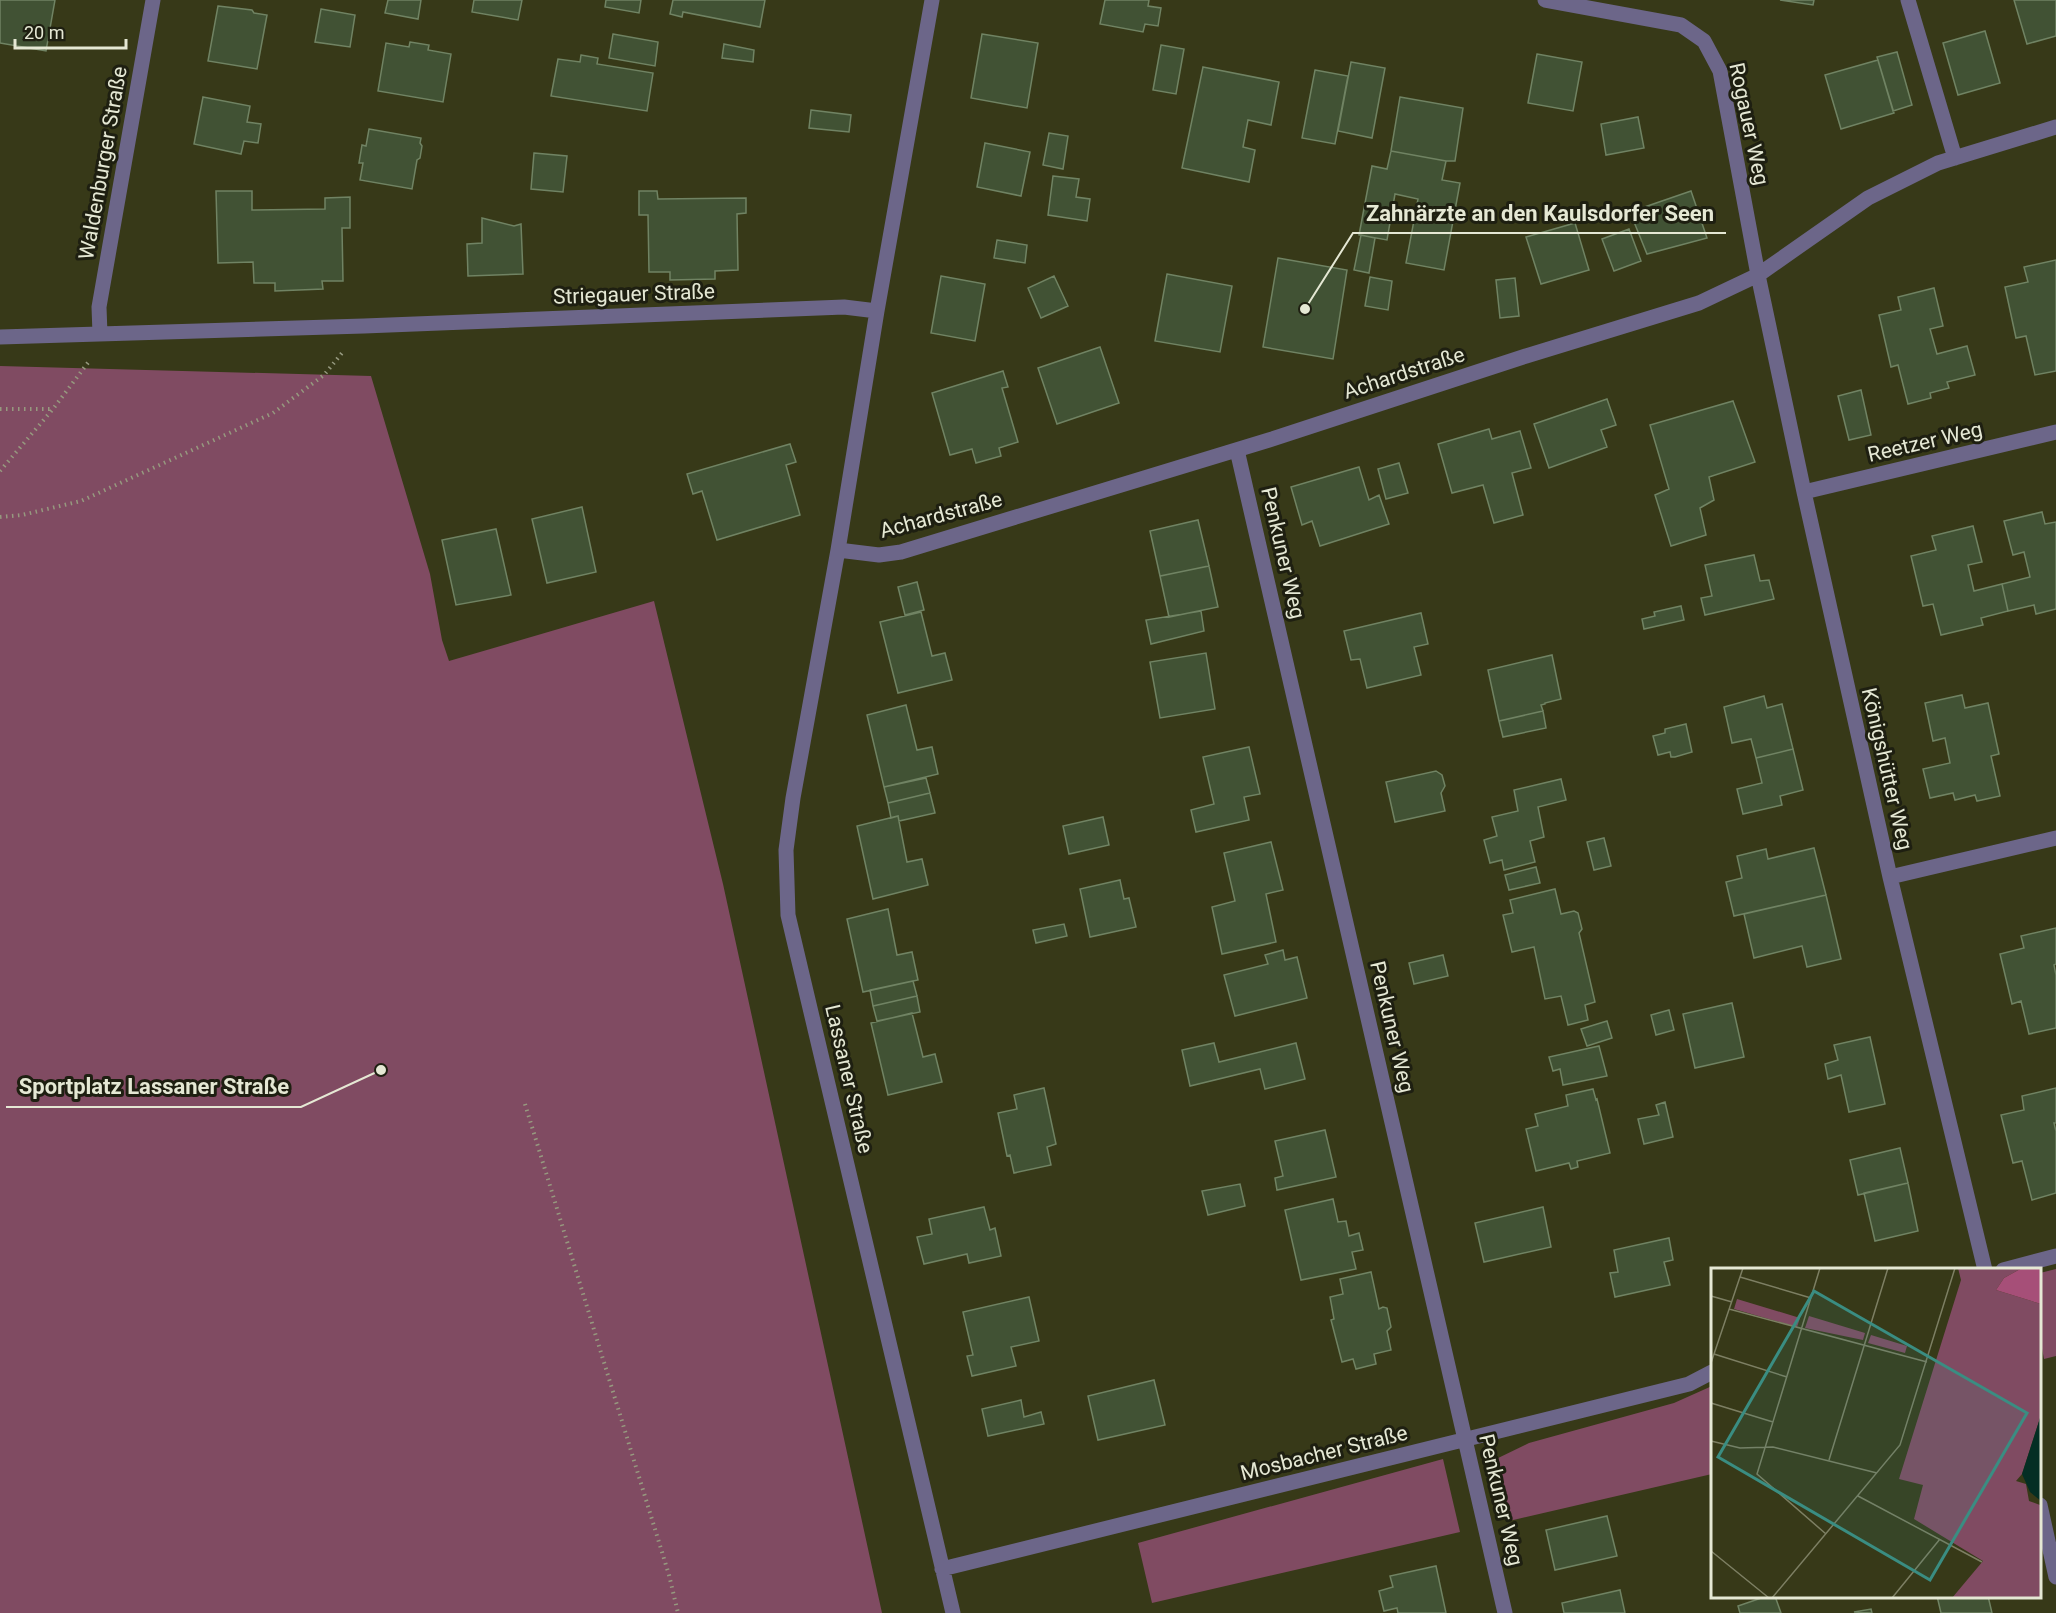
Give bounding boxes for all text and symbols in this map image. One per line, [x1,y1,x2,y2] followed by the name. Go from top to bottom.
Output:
[15,12,126,50] scale bar
[24,22,64,43] text: 20 m
[1724,61,1774,187] street label: Rogauer Weg
[74,64,132,262] street label: Waldenburger Straße
[1353,193,1726,233] callout: Zahnärzte an den Kaulsdorfer Seen
[1366,201,1714,226] text: Zahnärzte an den Kaulsdorfer Seen
[553,279,715,309] street label: Striegauer Straße
[1340,342,1468,404] street label: Achardstraße
[1865,417,1985,467] street label: Reetzer Weg
[1256,485,1310,621] street label: Penkuner Weg
[877,487,1005,543] street label: Achardstraße
[1857,686,1917,852] street label: Königshütter Weg
[1365,959,1419,1095] street label: Penkuner Weg
[820,1002,878,1156] street label: Lassaner Straße
[6,1067,301,1107] callout: Sportplatz Lassaner Straße
[19,1074,289,1099] text: Sportplatz Lassaner Straße
[1711,1268,2041,1598] inset map
[1238,1421,1410,1485] street label: Mosbacher Straße
[1474,1432,1528,1568] street label: Penkuner Weg

